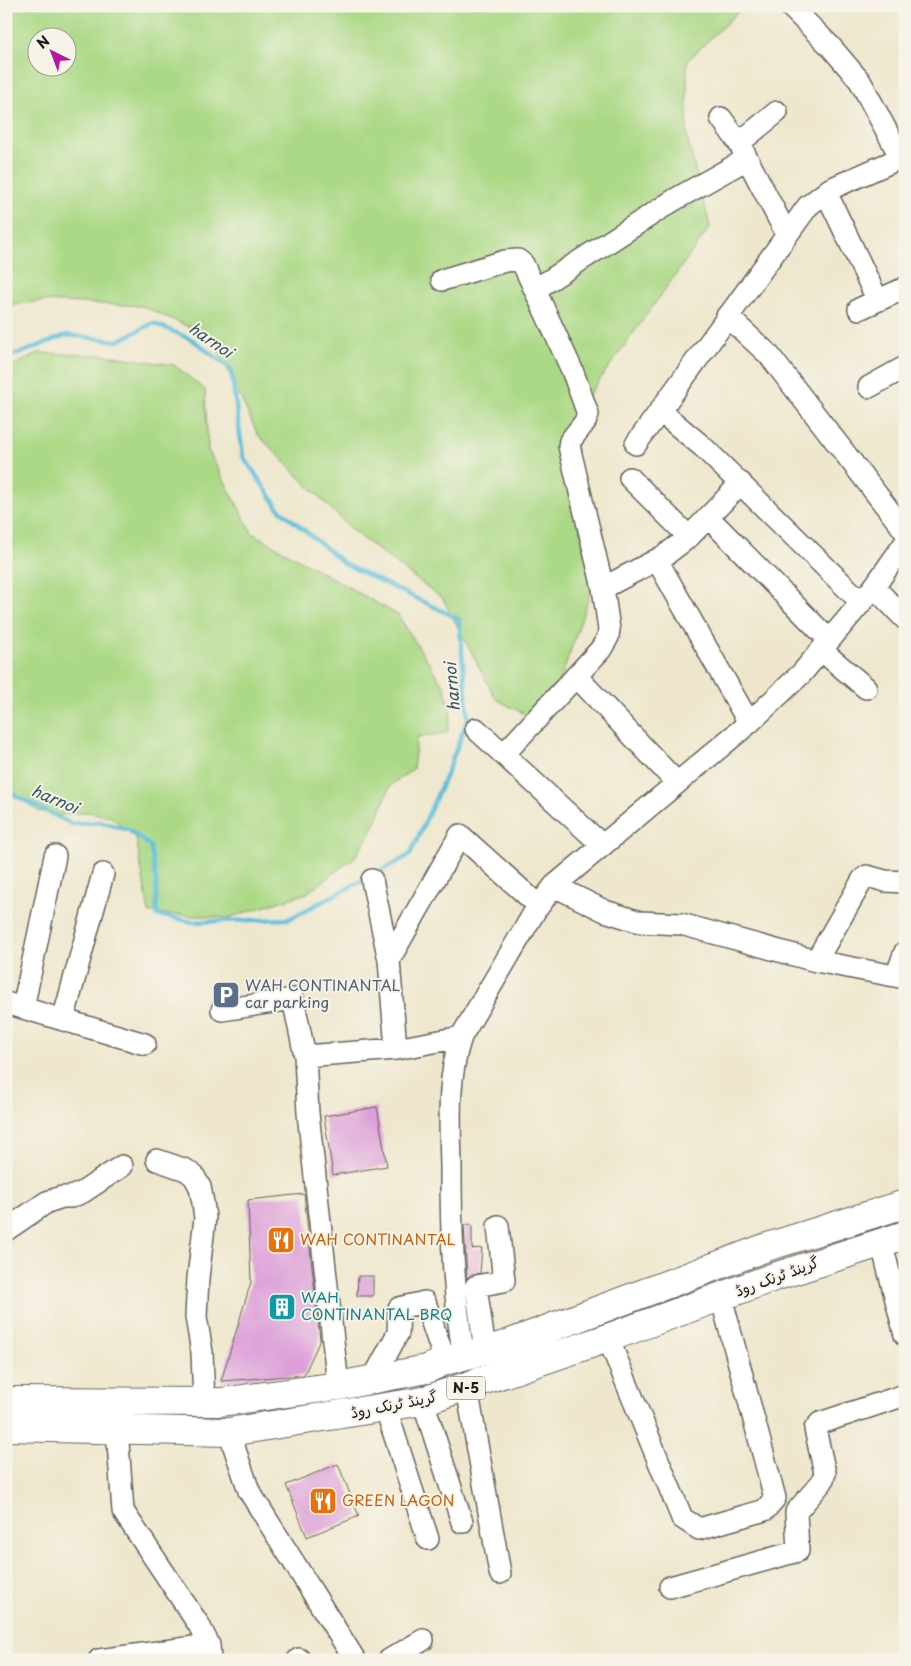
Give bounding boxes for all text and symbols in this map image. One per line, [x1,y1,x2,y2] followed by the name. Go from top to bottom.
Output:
[28,28,78,78] north arrow
[32,30,54,53] text: N
[185,316,241,364] water label: harnoi
[437,659,465,712] water label: harnoi
[28,777,85,820] water label: harnoi
[245,973,401,1013] place label: WAH CONTINANTAL car parking
[211,980,241,1010] parking icon: WAH CONTINANTAL car parking
[266,1225,296,1255] restaurant icon: WAH CONTINANTAL
[300,1227,456,1250] place label: WAH CONTINANTAL
[731,1250,822,1301] street label: گرینڈ ٹرنک روڈ
[301,1285,452,1325] place label: WAH CONTINANTAL BRQ
[267,1292,297,1322] building icon: WAH CONTINANTAL BRQ
[447,1376,485,1400] road number: N-5
[348,1384,439,1423] street label: گرینڈ ٹرنک روڈ
[308,1486,338,1516] restaurant icon: GREEN LAGON
[342,1488,454,1511] place label: GREEN LAGON

